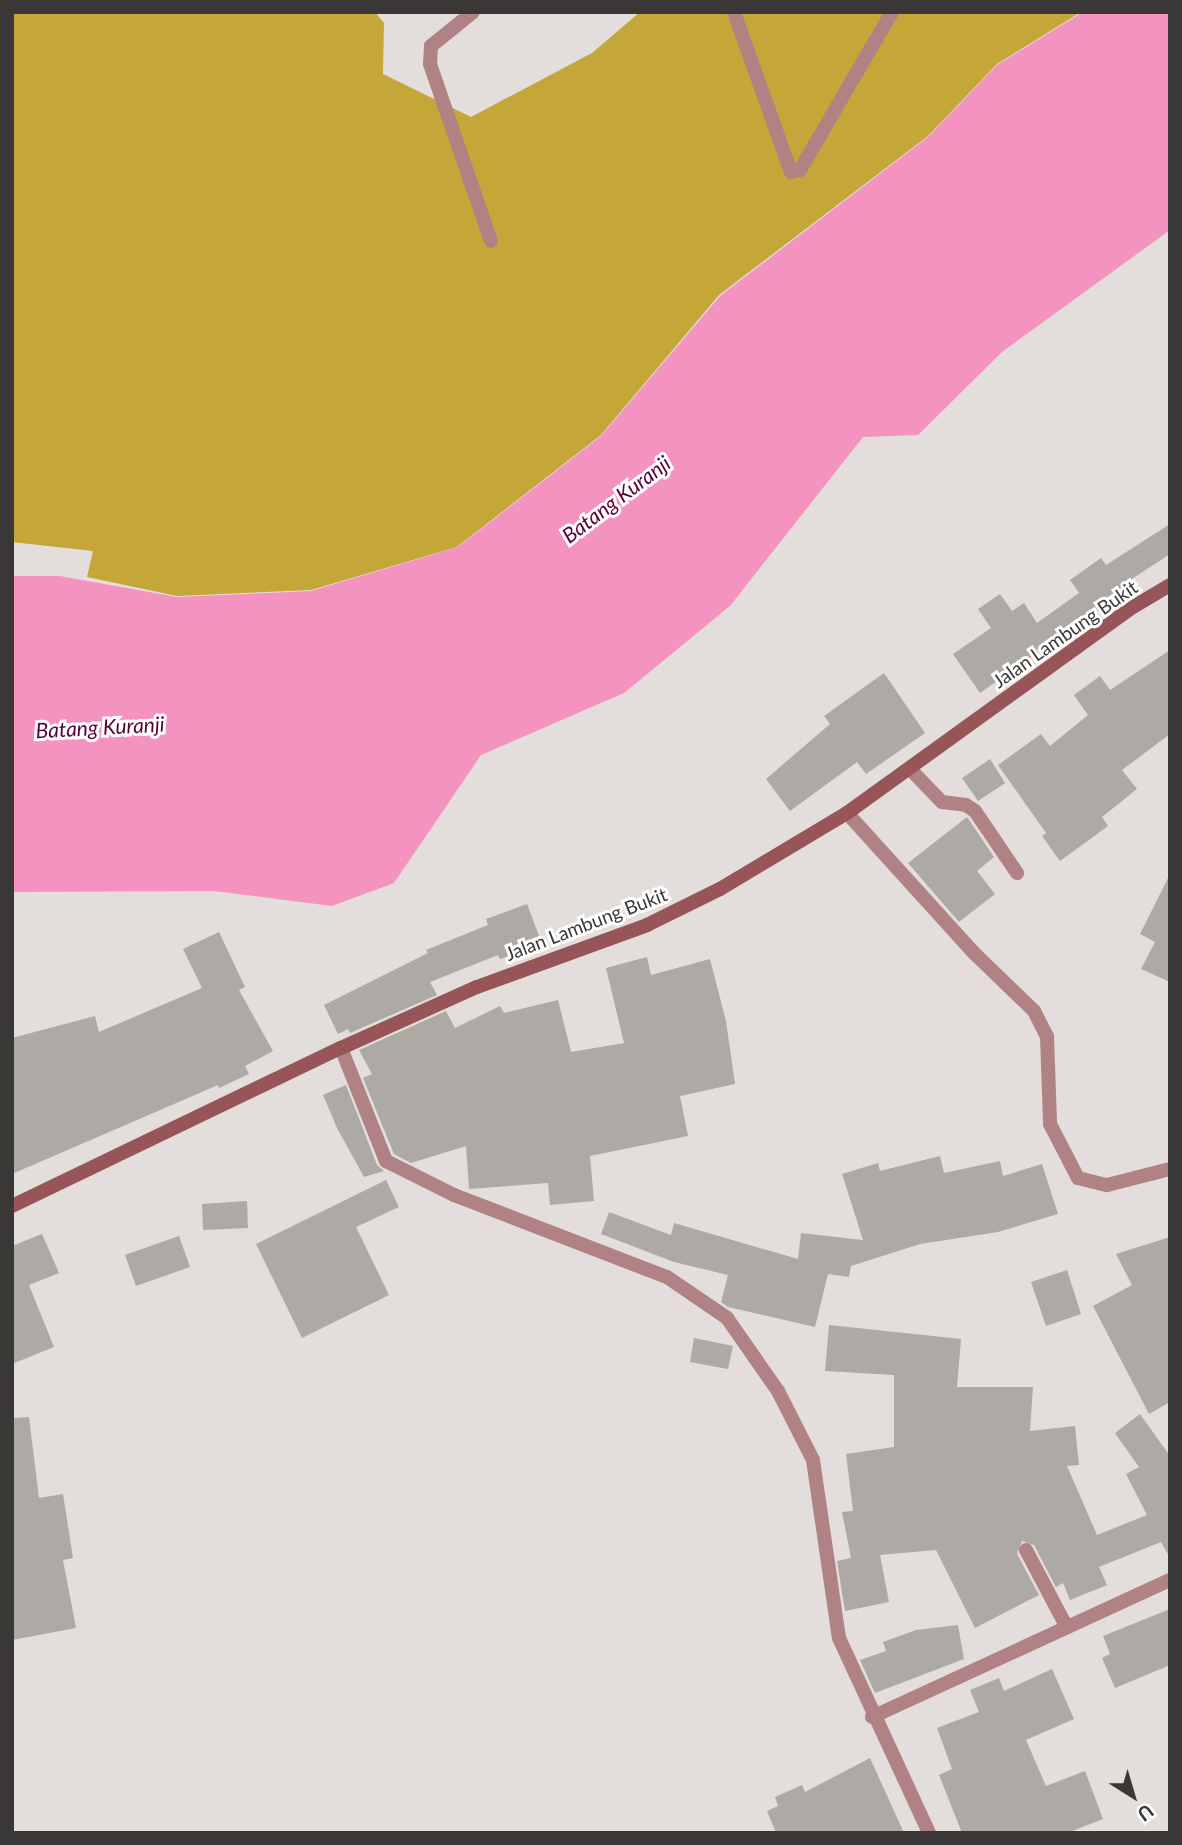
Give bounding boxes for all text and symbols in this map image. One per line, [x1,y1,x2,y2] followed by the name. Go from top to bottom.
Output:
[557,450,675,548] water label: Batang Kuranji
[988,575,1142,693] street label: Jalan Lambung Bukit
[35,711,165,743] water label: Batang Kuranji
[502,883,670,965] street label: Jalan Lambung Bukit
[1098,1761,1168,1831] north arrow
[1133,1800,1159,1827] text: U

